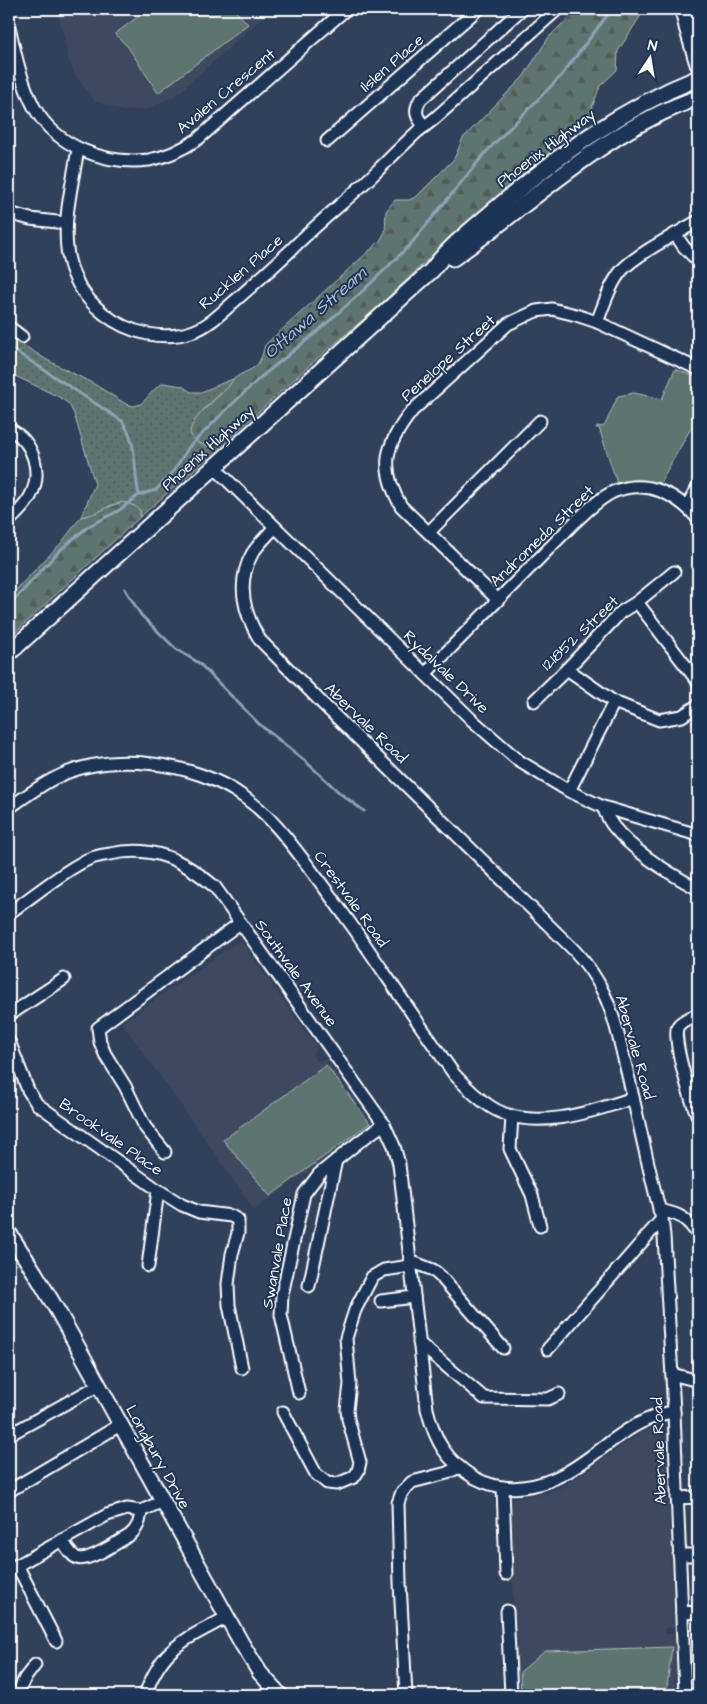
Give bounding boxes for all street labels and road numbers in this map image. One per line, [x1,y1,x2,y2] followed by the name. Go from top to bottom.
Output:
[355,29,429,97] street label: Ilslen Place
[172,43,280,139] street label: Avalen Crescent
[492,103,601,193] street label: Phoenix Highway
[194,229,288,315] street label: Rucklen Place
[396,309,500,406] street label: Penelope Street
[157,400,260,496] street label: Phoenix Highway
[485,480,599,592] street label: Andromeda Street
[536,590,624,676] street label: 121852 Street
[398,625,494,720] street label: Rydalvale Drive
[320,678,412,768] street label: Abervale Road
[309,846,393,952] street label: Crestvale Road
[250,915,343,1031] street label: Southvale Avenue
[610,992,660,1102] street label: Abervale Road
[55,1093,167,1181] street label: Brookvale Place
[256,1195,298,1311] street label: Swanvale Place
[646,1397,672,1505] street label: Abervale Road
[119,1401,196,1514] street label: Longbury Drive

